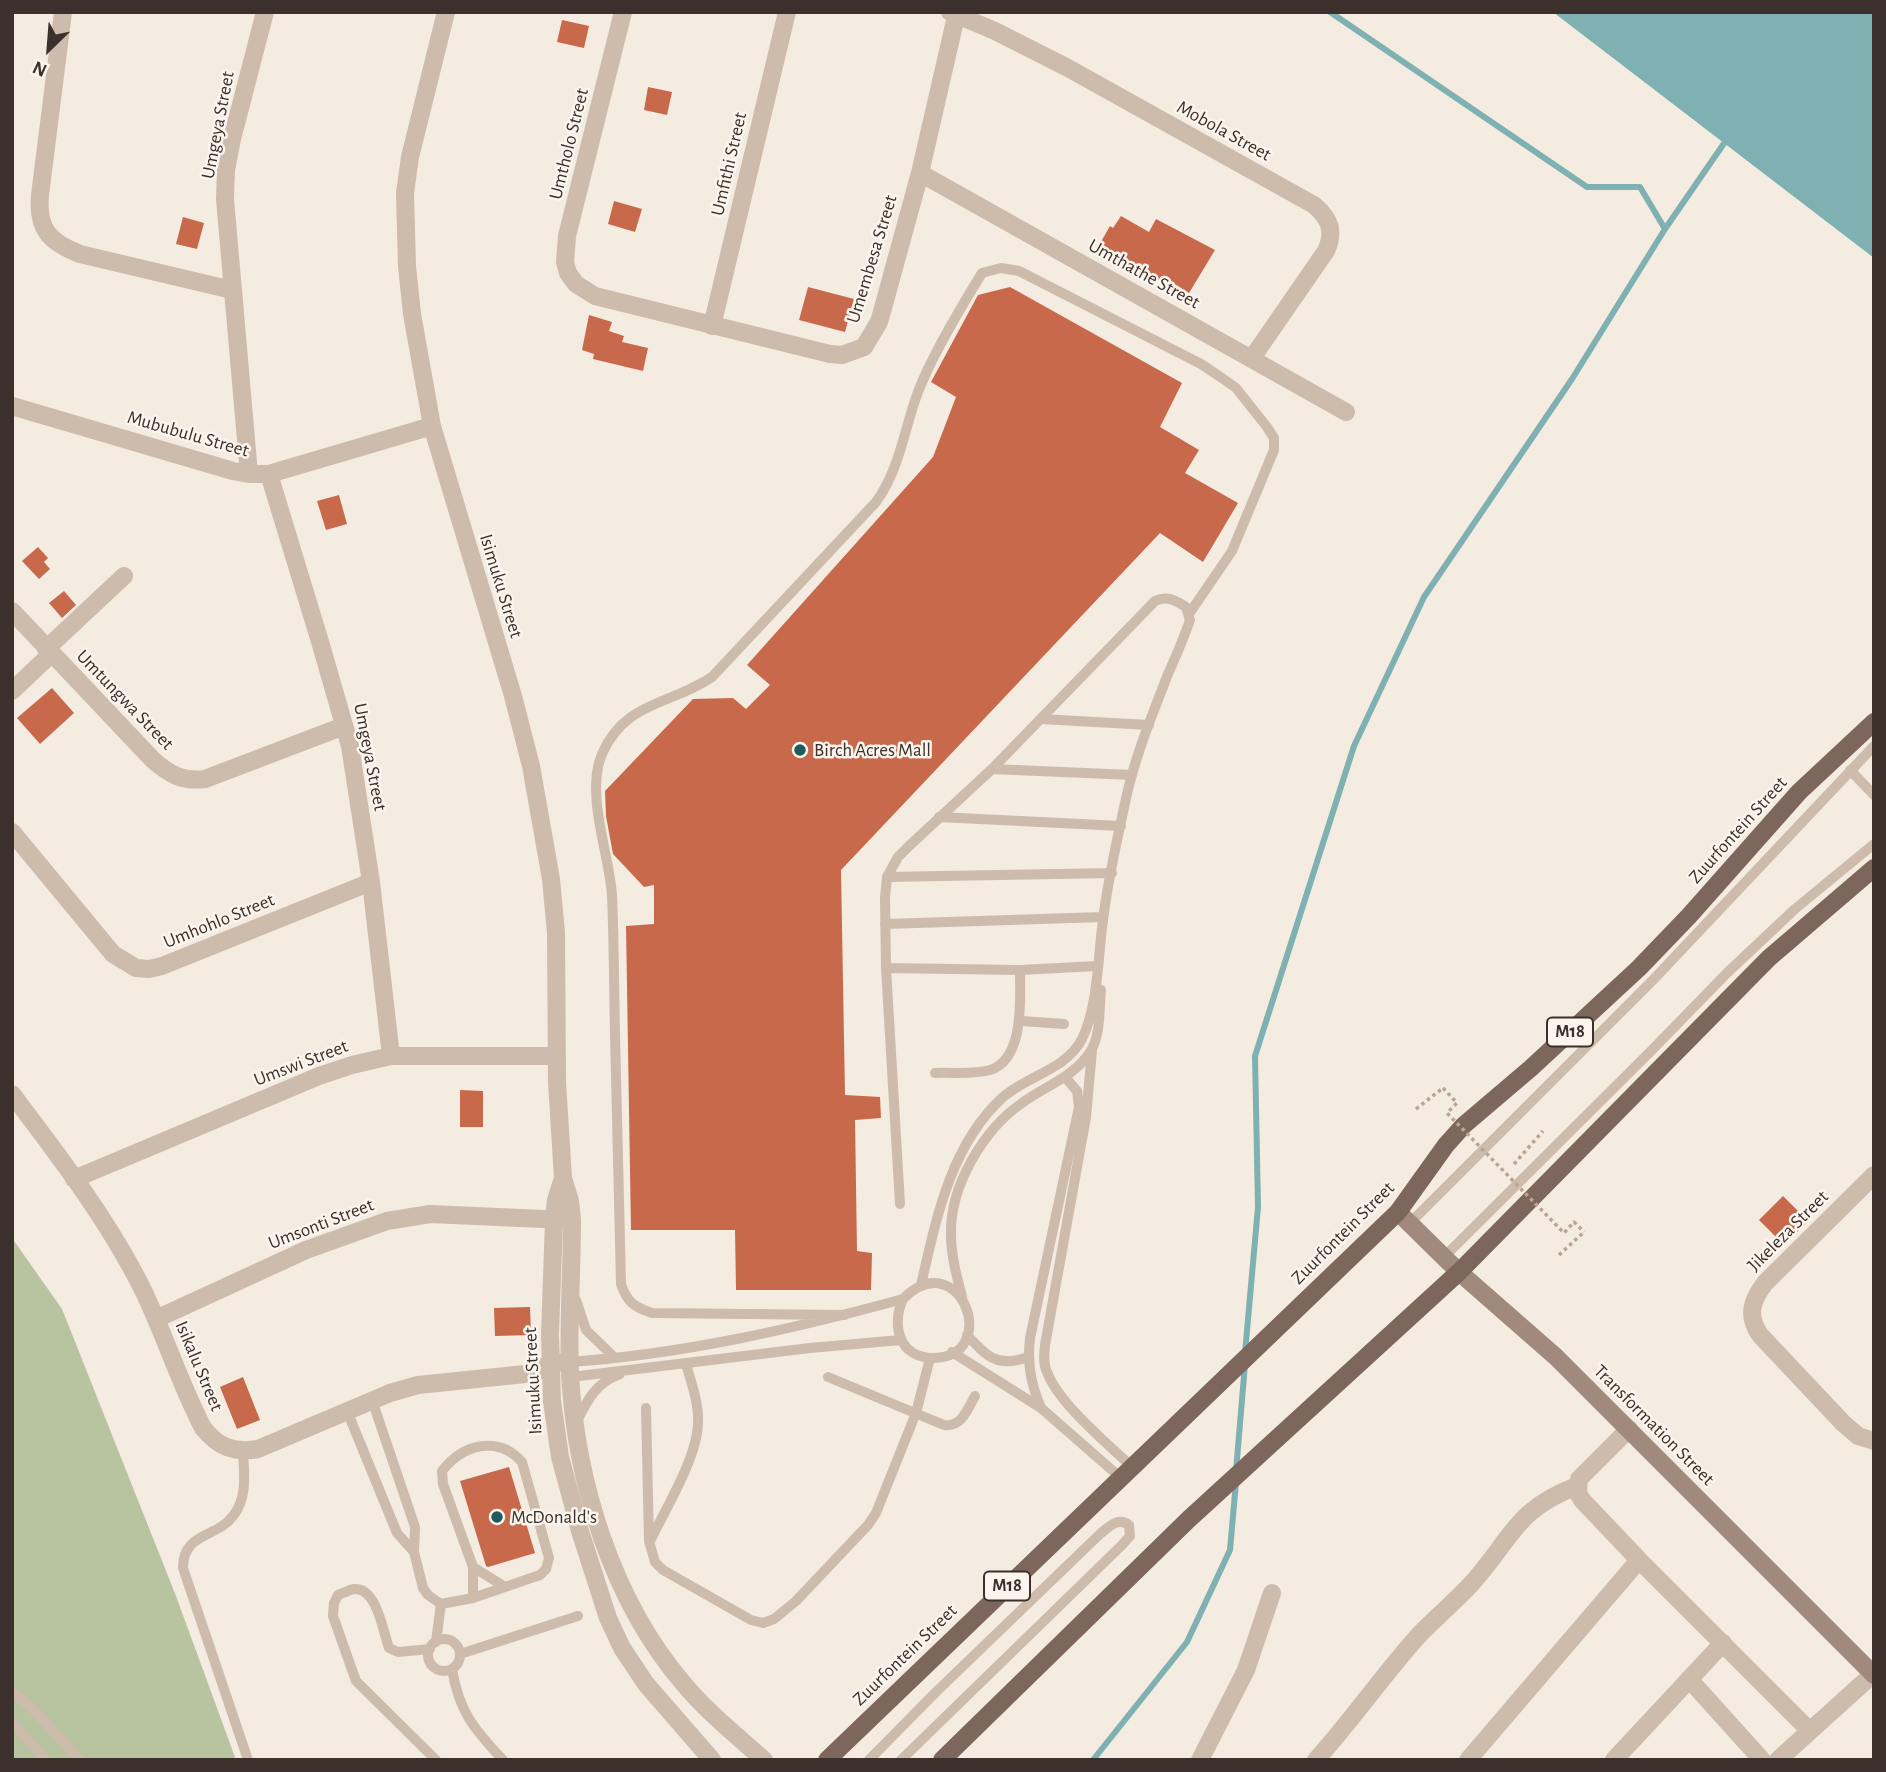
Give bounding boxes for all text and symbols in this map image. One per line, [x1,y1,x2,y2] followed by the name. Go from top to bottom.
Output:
[14,14,84,84] north arrow
[30,57,50,80] text: N
[196,69,240,181] street label: Umgeya Street
[544,86,594,202] street label: Umtholo Street
[1173,96,1275,166] street label: Mobola Street
[706,110,752,218] street label: Umfithi Street
[842,192,902,326] street label: Umembesa Street
[1084,234,1204,314] street label: Umthathe Street
[125,406,251,462] street label: Mububulu Street
[474,531,528,641] street label: Isimuku Street
[71,645,179,755] street label: Umtungwa Street
[348,701,392,813] street label: Umgeya Street
[814,739,931,761] place label: Birch Acres Mall
[792,742,808,758] marker: Birch Acres Mall
[1684,772,1792,888] street label: Zuurfontein Street
[160,888,278,954] street label: Umhohlo Street
[1547,1017,1593,1046] road number: M18
[251,1035,351,1091] street label: Umswi Street
[1287,1177,1399,1289] street label: Zuurfontein Street
[1743,1186,1833,1276] street label: Jikeleza Street
[265,1193,377,1255] street label: Umsonti Street
[170,1318,228,1414] street label: Isikalu Street
[519,1327,547,1435] street label: Isimuku Street
[1589,1360,1719,1490] street label: Transformation Street
[511,1506,597,1528] place label: McDonald's
[489,1509,505,1525] marker: McDonald's
[984,1572,1030,1601] road number: M18
[848,1599,962,1711] street label: Zuurfontein Street

